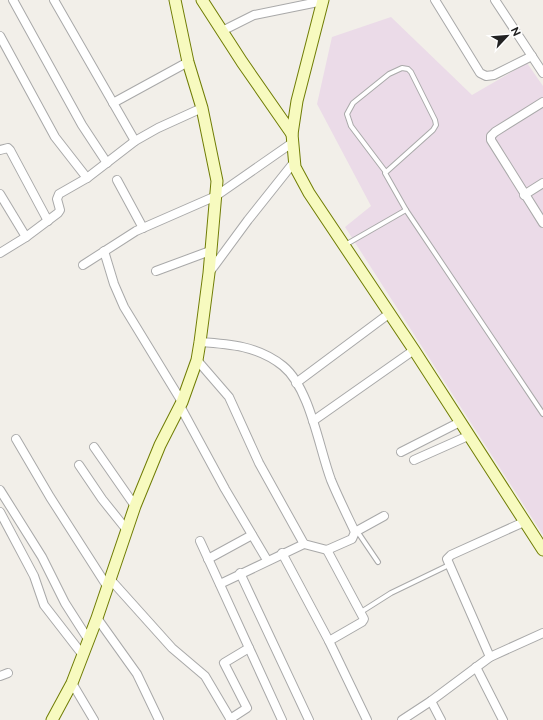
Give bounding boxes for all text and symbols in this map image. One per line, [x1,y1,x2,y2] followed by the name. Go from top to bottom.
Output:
[487,16,527,56] north arrow
[508,25,523,38] text: N

